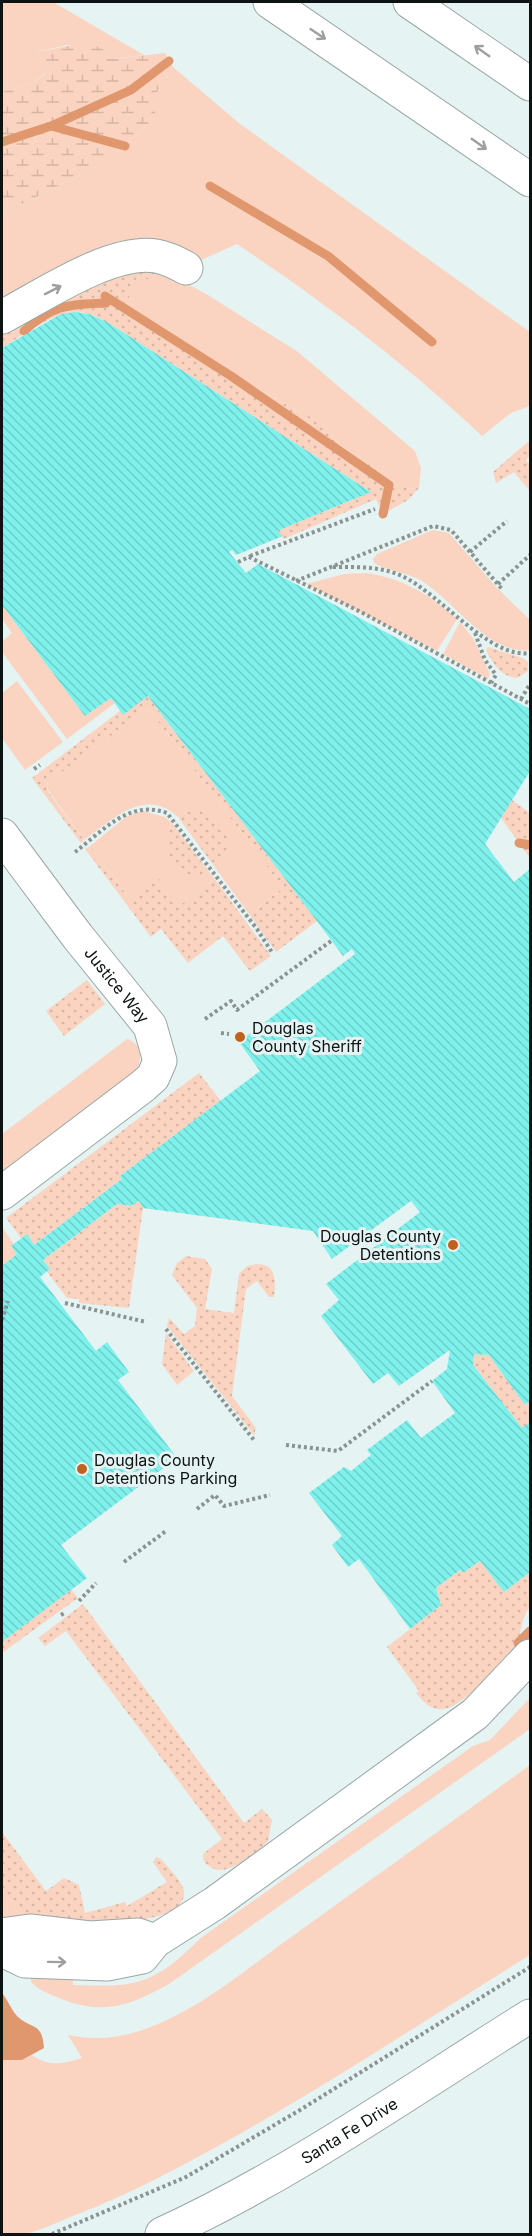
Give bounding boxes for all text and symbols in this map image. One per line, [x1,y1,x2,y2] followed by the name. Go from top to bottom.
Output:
[309,28,326,40] one-way arrow
[475,45,491,57] one-way arrow
[470,139,487,151] one-way arrow
[44,284,62,296] one-way arrow
[80,943,154,1027] street label: Justice Way
[252,1018,362,1056] place label: Douglas County Sheriff
[233,1030,247,1044] marker: Douglas County Sheriff
[320,1226,441,1264] place label: Douglas County Detentions
[446,1238,460,1252] marker: Douglas County Detentions
[94,1450,237,1488] place label: Douglas County Detentions Parking
[75,1462,89,1476] marker: Douglas County Detentions Parking
[47,1956,67,1967] one-way arrow
[297,2093,401,2168] street label: Santa Fe Drive

